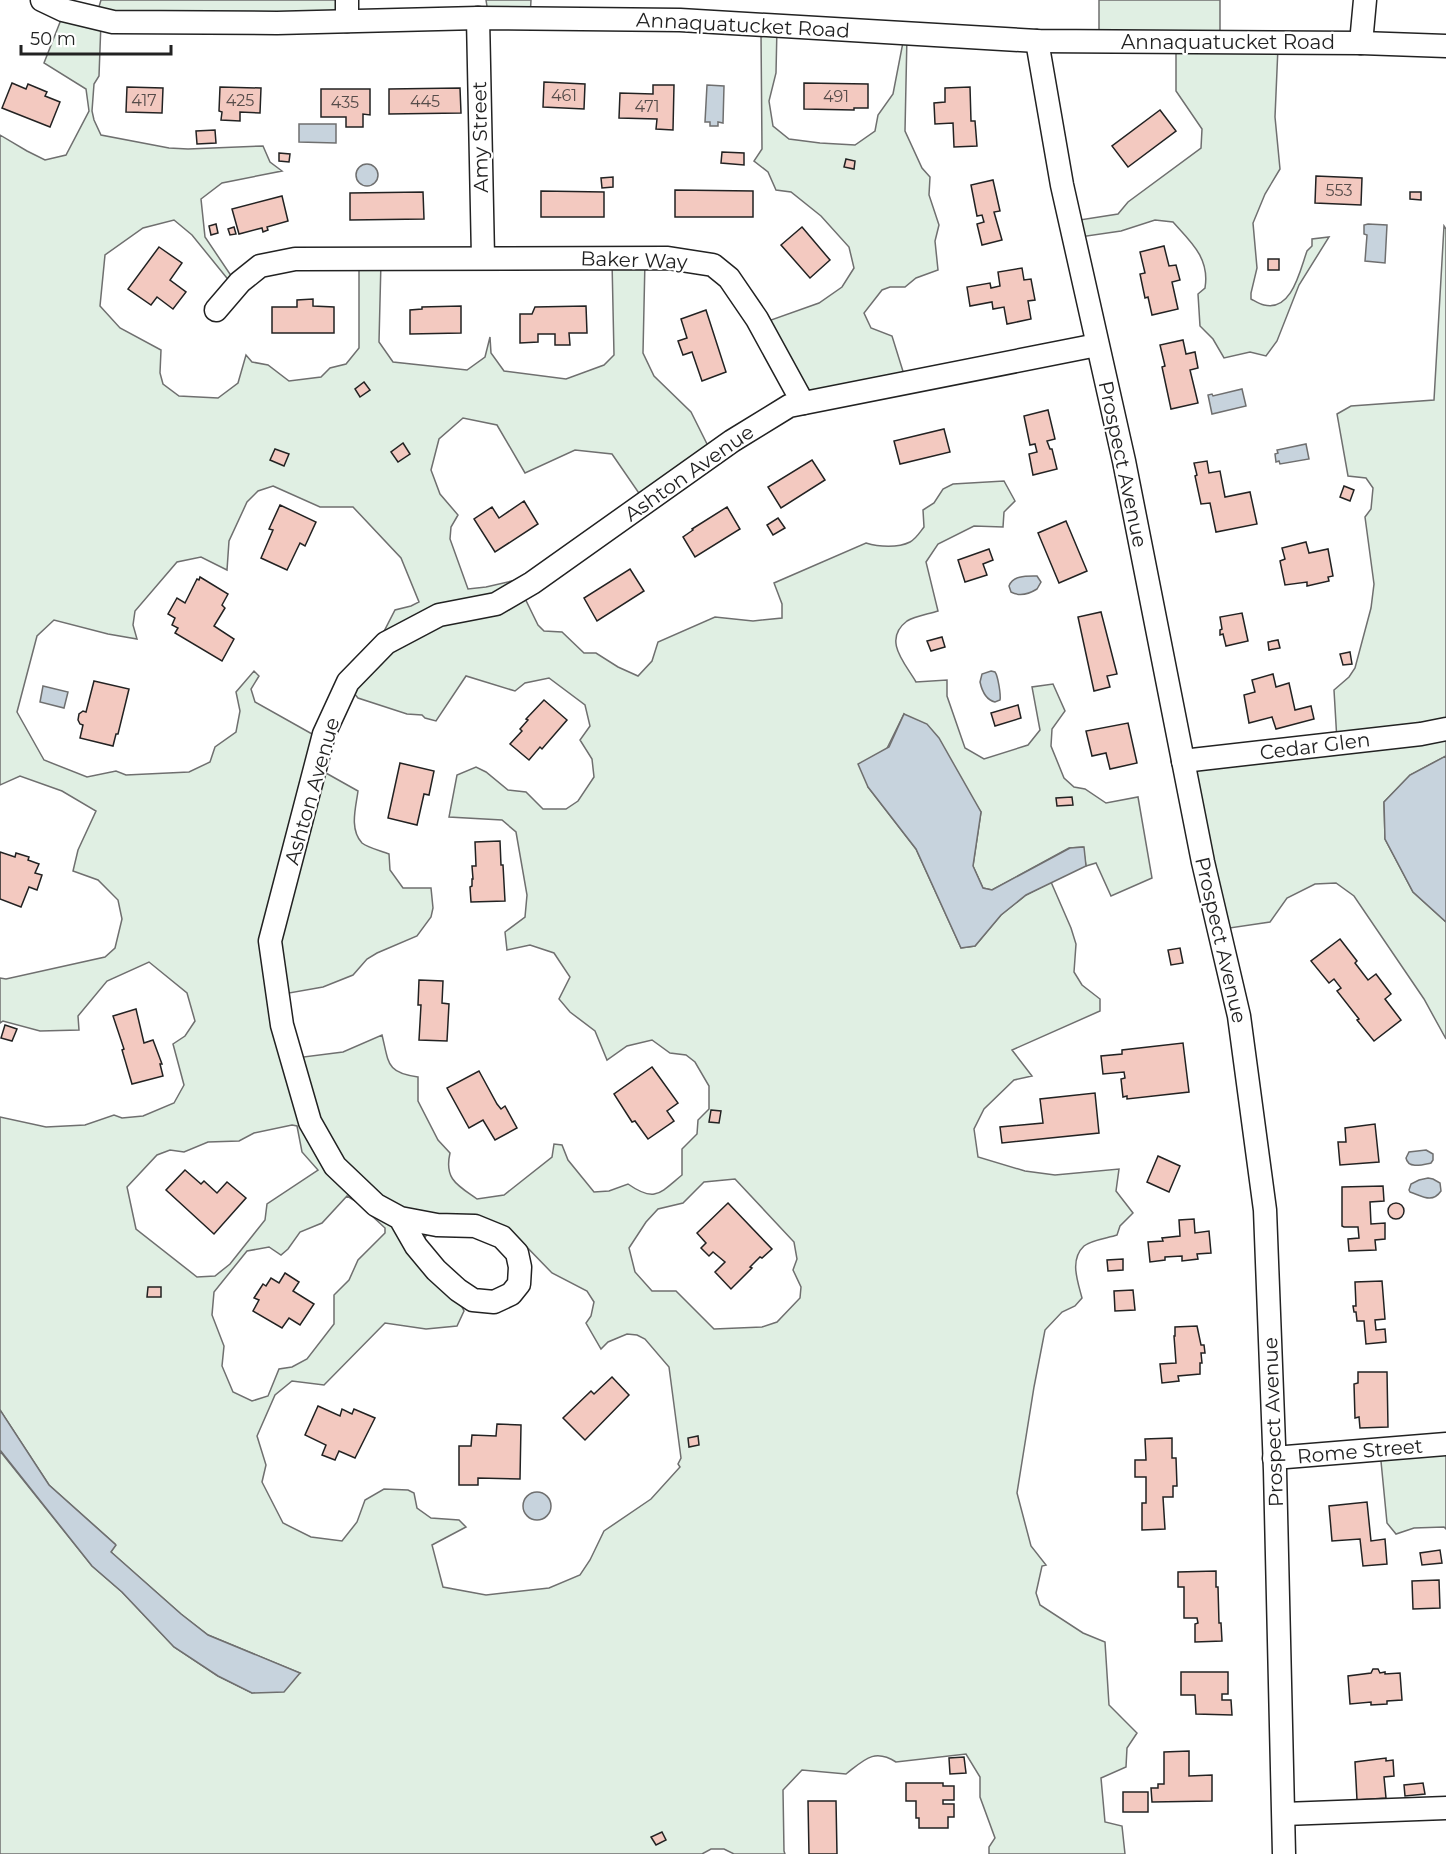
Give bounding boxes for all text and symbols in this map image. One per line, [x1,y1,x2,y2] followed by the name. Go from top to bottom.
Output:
[636,7,850,43] street label: Annaquatucket Road
[21,18,171,56] scale bar
[30,28,76,50] text: 50 m
[1121,30,1335,54] street label: Annaquatucket Road
[467,81,493,193] street label: Amy Street
[551,86,577,105] house number: 461
[823,87,849,106] house number: 491
[131,91,157,110] house number: 417
[226,91,254,110] house number: 425
[410,92,440,111] house number: 445
[331,93,359,112] house number: 435
[634,97,660,116] house number: 471
[1326,181,1352,200] house number: 553
[580,246,688,274] street label: Baker Way
[1094,378,1152,550] street label: Prospect Avenue
[620,420,758,526] street label: Ashton Avenue
[280,715,344,867] street label: Ashton Avenue
[1259,727,1371,765] street label: Cedar Glen
[1190,855,1252,1025] street label: Prospect Avenue
[1258,1337,1288,1507] street label: Prospect Avenue
[1296,1434,1424,1468] street label: Rome Street

